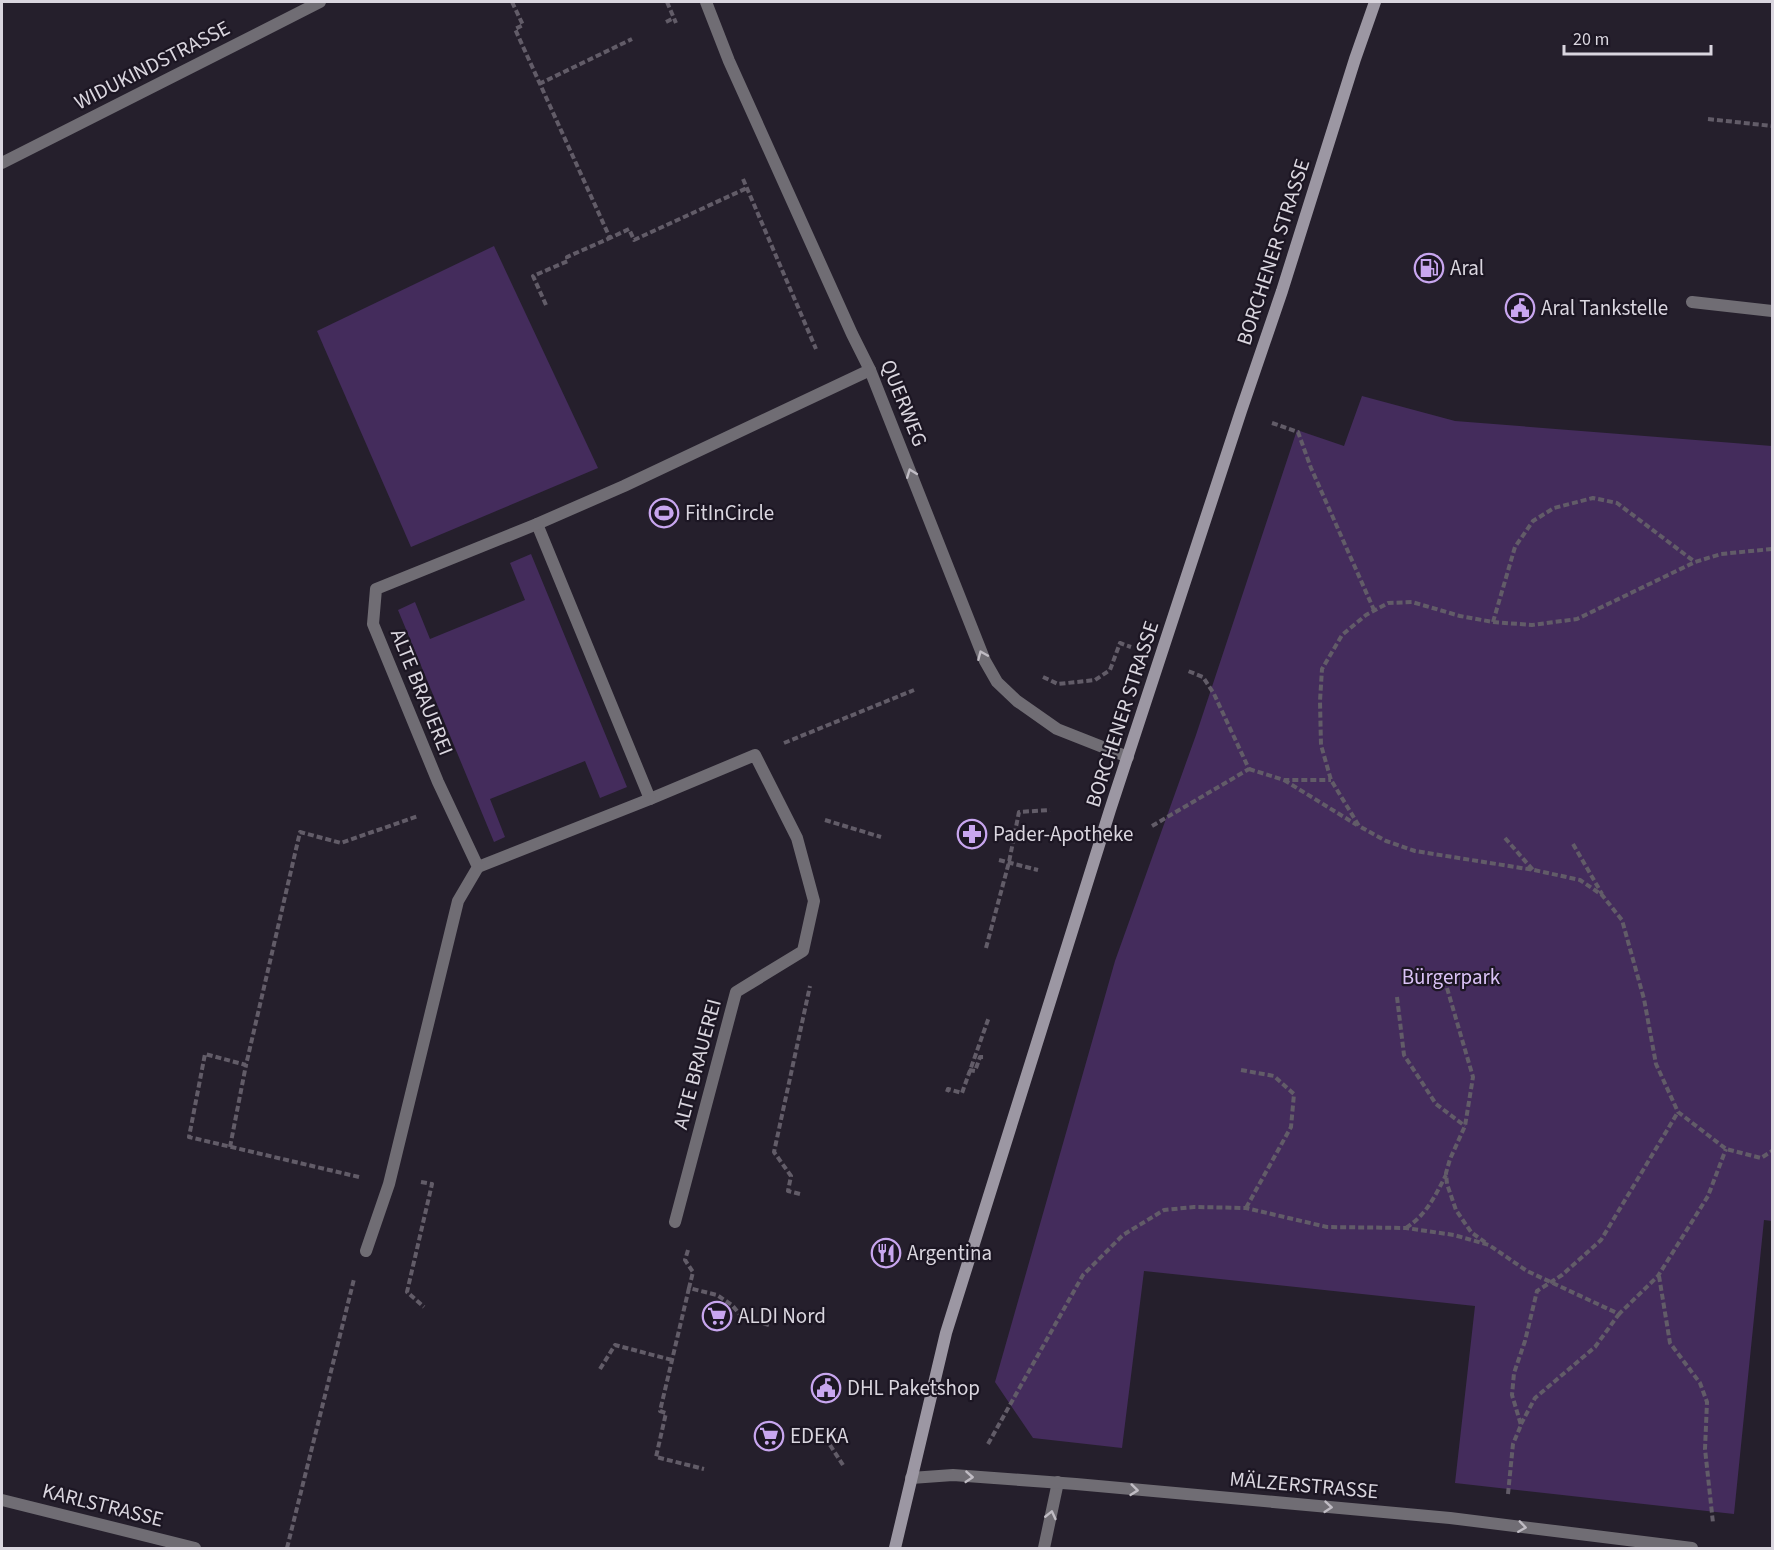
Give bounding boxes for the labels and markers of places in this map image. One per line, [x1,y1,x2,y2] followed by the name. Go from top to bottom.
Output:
[1413,252,1445,284] fuel station icon: Aral
[1450,253,1484,283] place label: Aral
[1504,292,1536,324] public building icon: Aral Tankstelle
[1541,293,1668,323] place label: Aral Tankstelle
[648,497,680,529] sports icon: FitInCircle
[685,498,774,528] place label: FitInCircle
[956,818,988,850] pharmacy icon: Pader-Apotheke
[993,819,1133,849] place label: Pader-Apotheke
[870,1237,902,1269] restaurant icon: Argentina
[907,1238,992,1268] place label: Argentina
[701,1300,733,1332] supermarket icon: ALDI Nord
[738,1301,826,1331] place label: ALDI Nord
[810,1372,842,1404] public building icon: DHL Paketshop
[847,1373,980,1403] place label: DHL Paketshop
[753,1420,785,1452] supermarket icon: EDEKA
[790,1421,849,1451] place label: EDEKA

